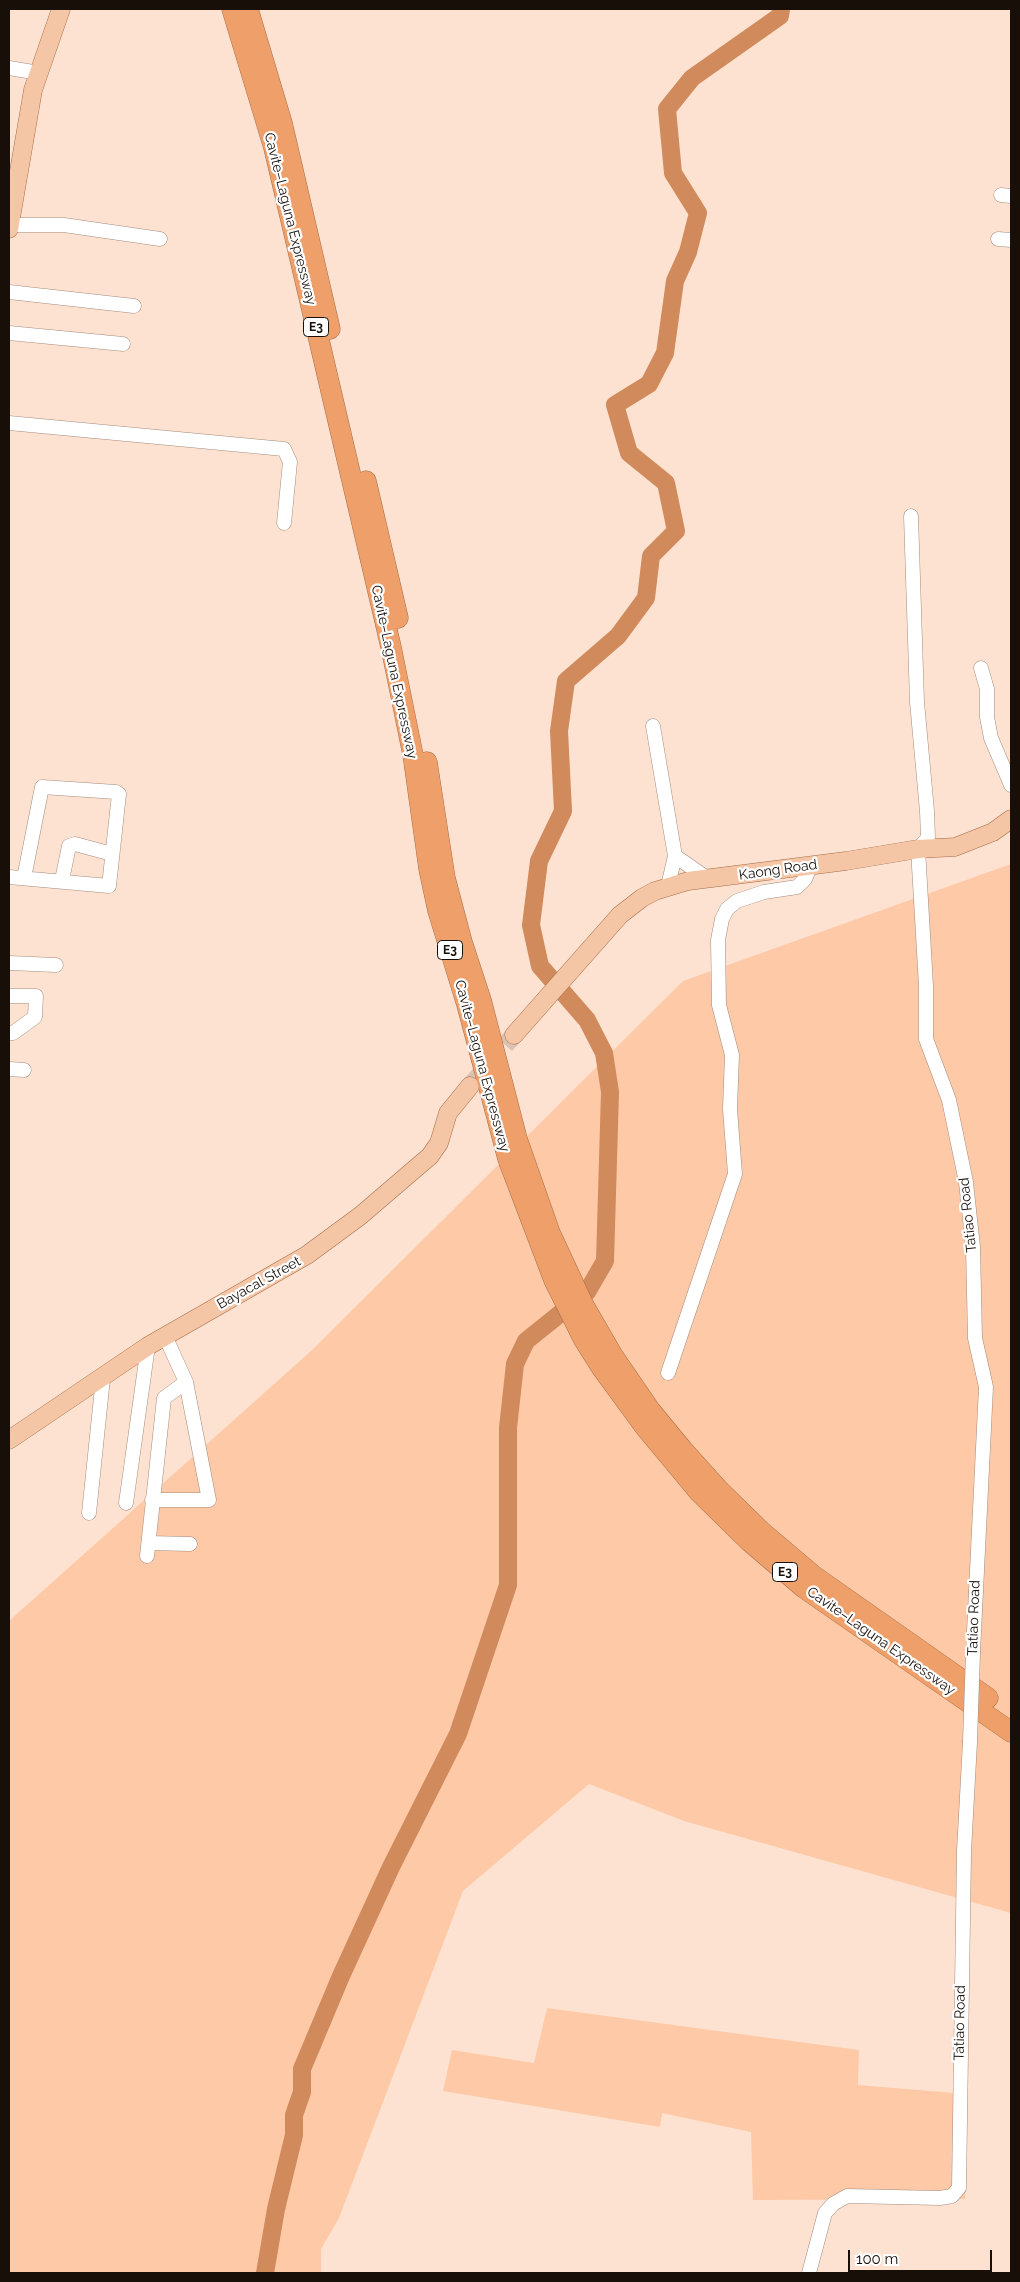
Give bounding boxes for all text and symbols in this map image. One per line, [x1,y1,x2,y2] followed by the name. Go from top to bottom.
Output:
[260,131,320,307] street label: Cavite–Laguna Expressway
[304,318,328,337] road number: E3
[367,584,421,760] street label: Cavite–Laguna Expressway
[738,856,818,884] street label: Kaong Road
[438,940,462,960] road number: E3
[451,978,513,1154] street label: Cavite–Laguna Expressway
[956,1177,980,1253] street label: Tatiao Road
[214,1253,304,1313] street label: Bayacal Street
[772,1562,798,1581] road number: E3
[964,1580,984,1656] street label: Tatiao Road
[804,1583,958,1699] street label: Cavite–Laguna Expressway
[951,1985,969,2061] street label: Tatiao Road
[850,2240,994,2272] scale bar
[856,2250,898,2268] text: 100 m

